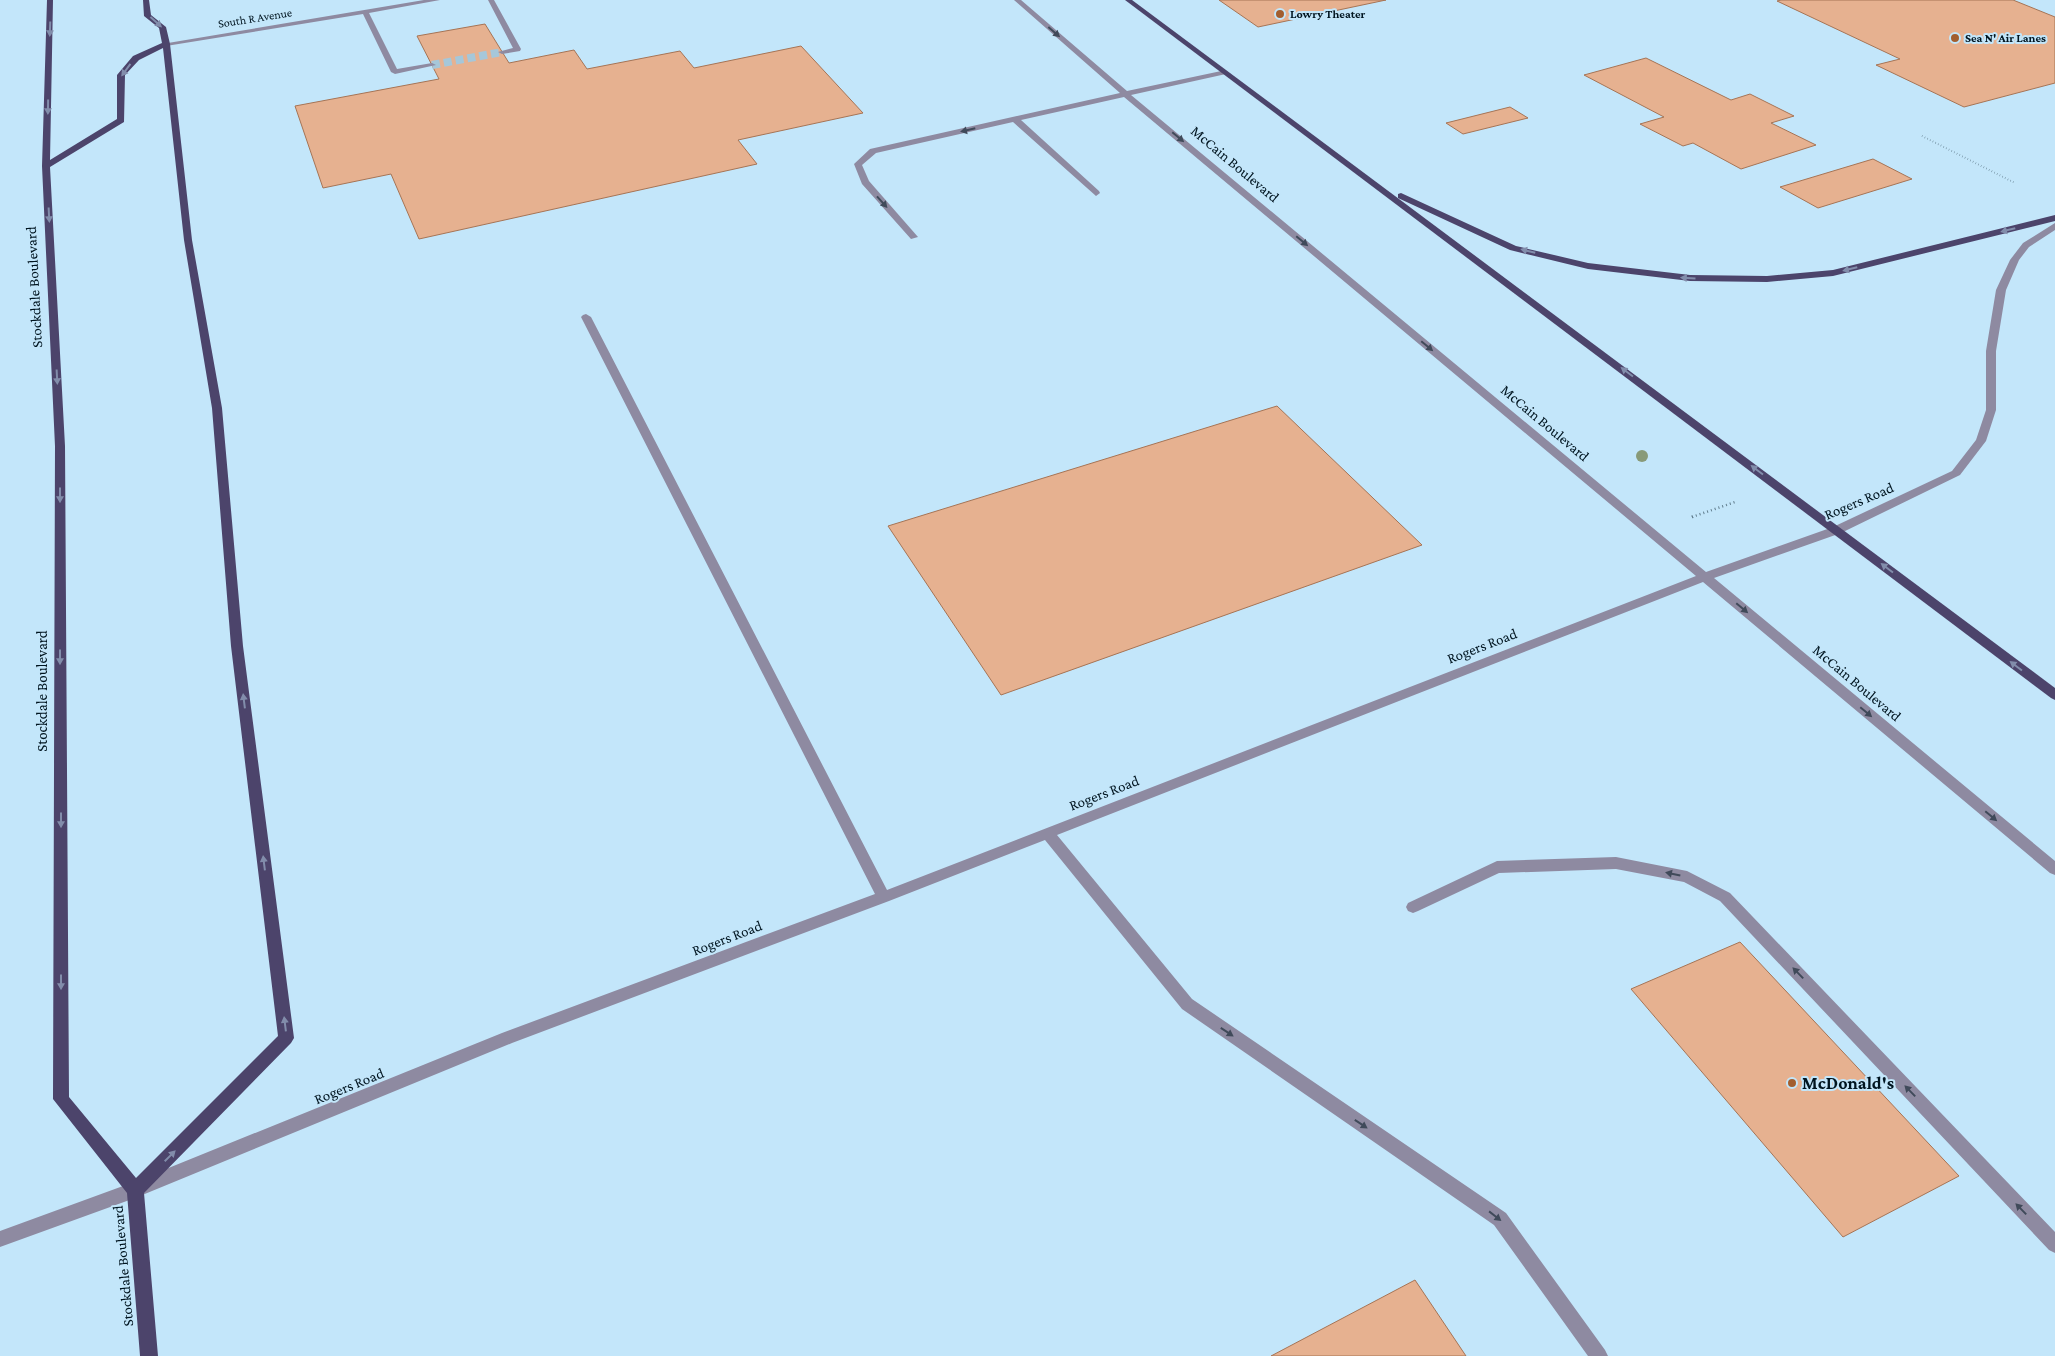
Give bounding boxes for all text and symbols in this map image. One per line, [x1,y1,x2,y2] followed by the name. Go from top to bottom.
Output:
[217,5,293,31] street label: South R Avenue
[1290,7,1366,21] place label: Lowry Theater
[1274,8,1286,20] marker: Lowry Theater
[149,16,161,28] one-way arrow
[45,21,53,37] one-way arrow
[1048,26,1060,37] one-way arrow
[1965,31,2046,45] place label: Sea N' Air Lanes
[1949,32,1961,44] marker: Sea N' Air Lanes
[121,63,131,77] one-way arrow
[44,99,52,115] one-way arrow
[1188,123,1282,206] street label: McCain Boulevard
[960,126,975,134] one-way arrow
[1171,132,1184,143] one-way arrow
[877,195,888,208] one-way arrow
[45,207,53,223] one-way arrow
[23,226,45,348] street label: Stockdale Boulevard
[2000,226,2015,234] one-way arrow
[1296,236,1309,247] one-way arrow
[1521,247,1536,255] one-way arrow
[1842,265,1857,273] one-way arrow
[1680,273,1696,281] one-way arrow
[1420,340,1433,351] one-way arrow
[1621,367,1634,378] one-way arrow
[53,369,61,385] one-way arrow
[1498,382,1592,465] street label: McCain Boulevard
[1750,465,1764,475] one-way arrow
[1822,479,1897,524] street label: Rogers Road
[56,487,64,503] one-way arrow
[1881,562,1894,573] one-way arrow
[1735,602,1747,614] one-way arrow
[1445,625,1520,668] street label: Rogers Road
[34,630,50,752] street label: Stockdale Boulevard
[1810,642,1904,725] street label: McCain Boulevard
[56,650,64,666] one-way arrow
[2009,661,2023,671] one-way arrow
[240,693,248,709] one-way arrow
[1860,706,1872,718] one-way arrow
[1067,772,1142,815] street label: Rogers Road
[1985,810,1997,822] one-way arrow
[57,812,65,828] one-way arrow
[260,854,268,870] one-way arrow
[1665,870,1681,878] one-way arrow
[690,917,765,960] street label: Rogers Road
[1792,968,1804,980] one-way arrow
[57,975,65,991] one-way arrow
[281,1016,289,1032] one-way arrow
[1220,1027,1234,1037] one-way arrow
[312,1065,387,1108] street label: Rogers Road
[1802,1073,1894,1093] place label: McDonald's
[1786,1077,1798,1089] marker: McDonald's
[1904,1085,1916,1097] one-way arrow
[1354,1119,1368,1129] one-way arrow
[164,1150,176,1162] one-way arrow
[2015,1203,2027,1215] one-way arrow
[110,1205,136,1327] street label: Stockdale Boulevard
[1488,1211,1502,1221] one-way arrow

